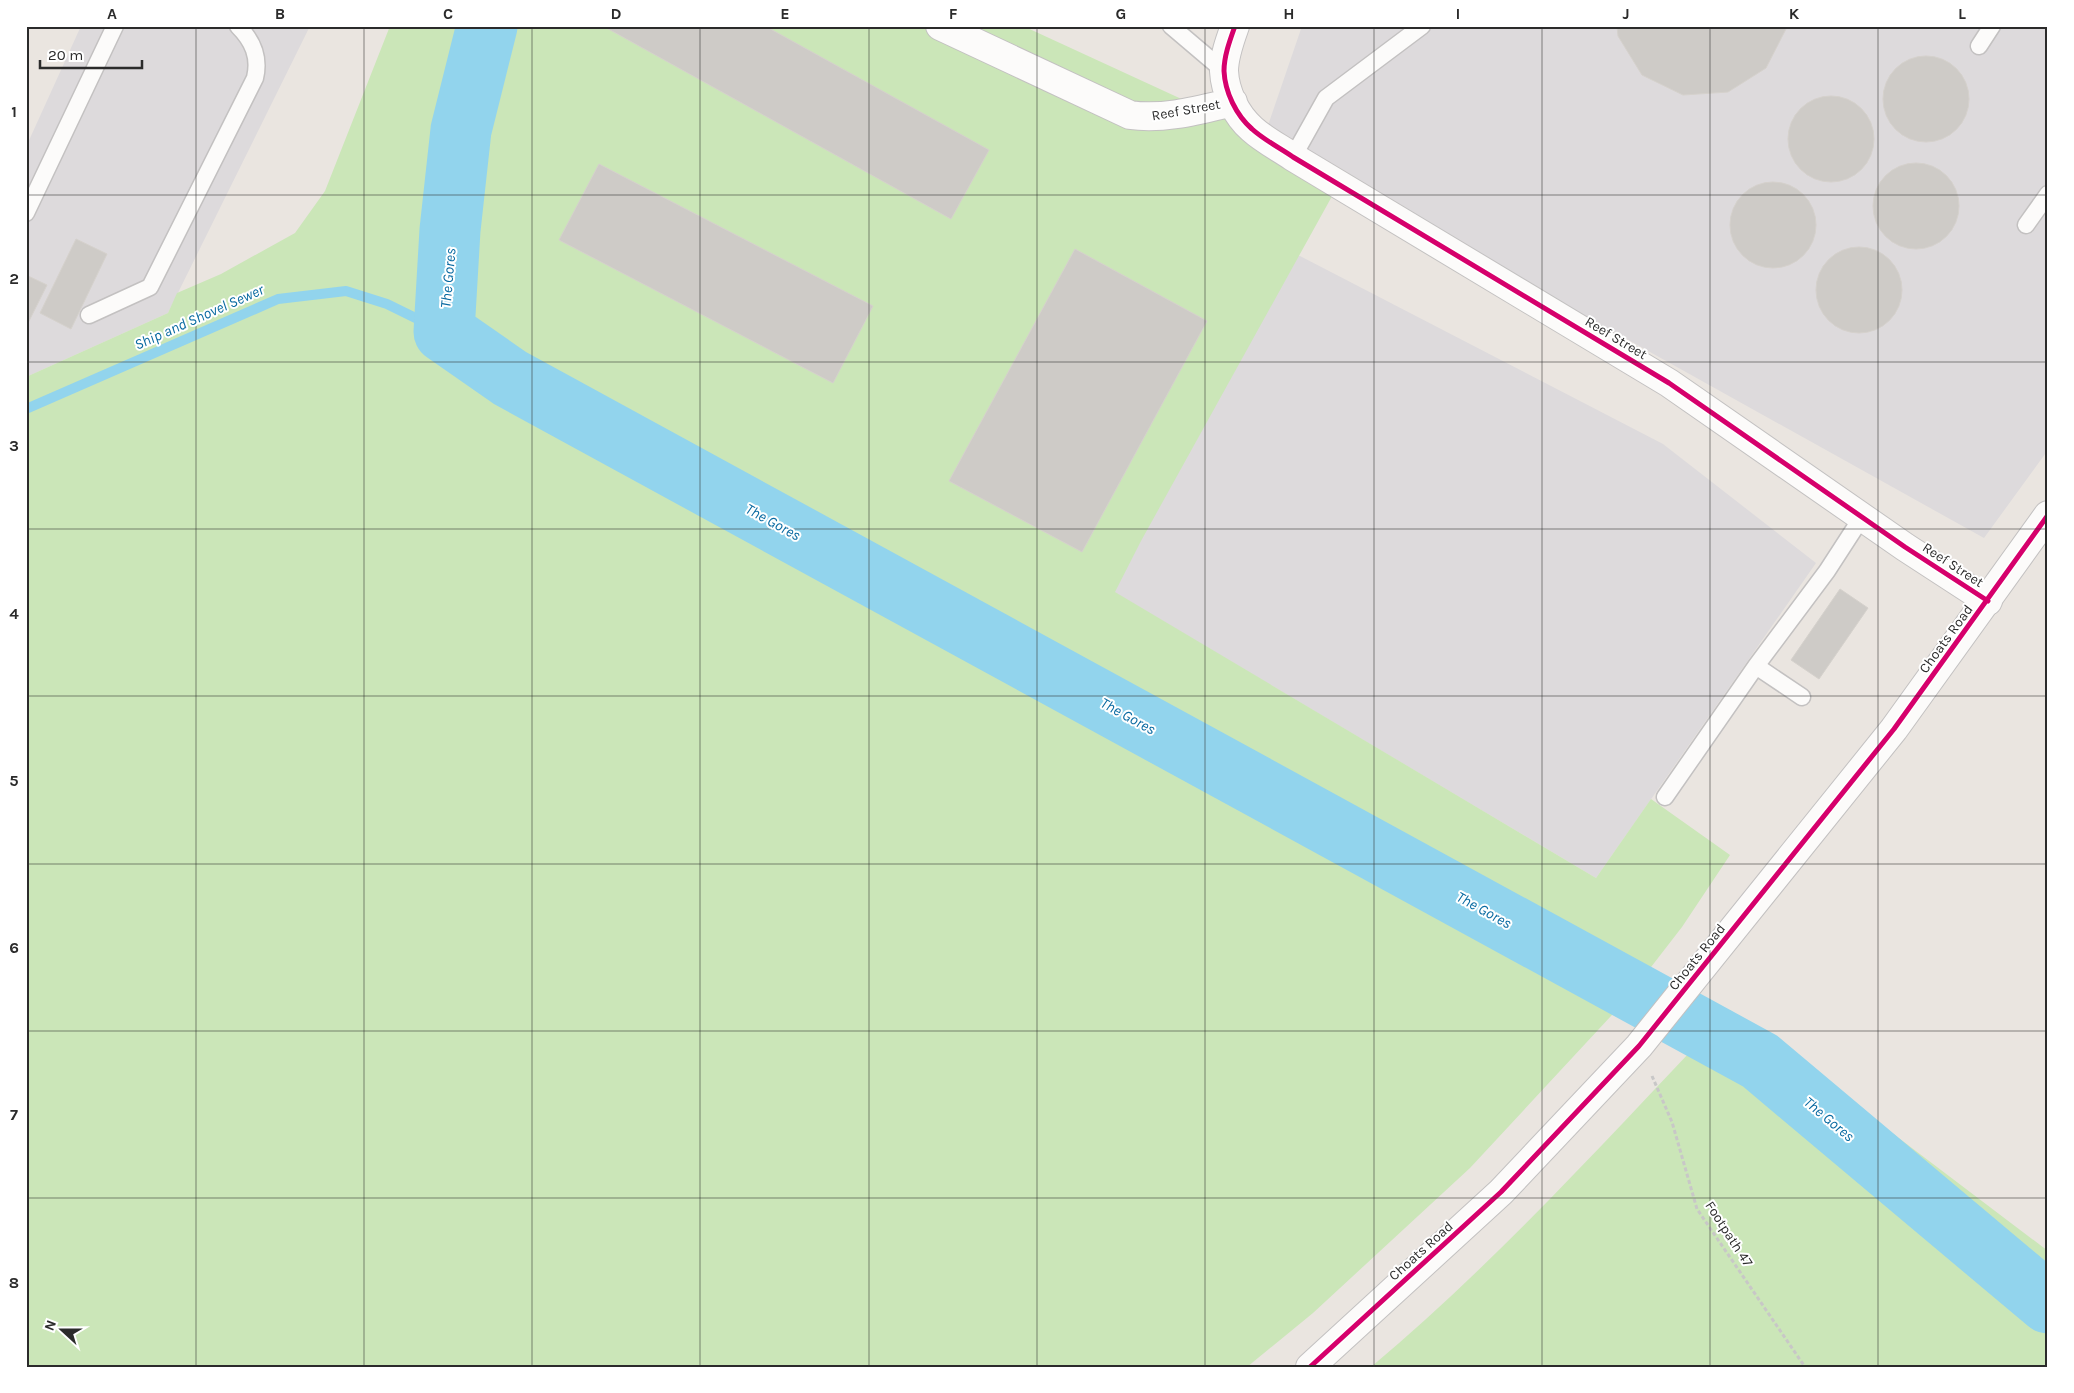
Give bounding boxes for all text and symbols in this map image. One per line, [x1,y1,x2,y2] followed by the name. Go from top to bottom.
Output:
[107,4,117,23] text: A
[275,4,285,23] text: B
[443,4,453,23] text: C
[611,4,622,23] text: D
[780,4,790,23] text: E
[949,4,958,23] text: F
[1116,4,1126,23] text: G
[1283,4,1295,23] text: H
[1456,4,1460,23] text: I
[1622,4,1630,23] text: J
[1789,4,1800,23] text: K
[1958,4,1966,23] text: L
[40,38,142,70] scale bar
[48,46,83,64] text: 20 m
[1150,96,1222,124] street label: Reef Street
[11,102,17,121] text: 1
[436,247,460,309] water label: The Gores
[9,269,19,288] text: 2
[131,280,267,354] water label: Ship and Shovel Sewer
[1582,313,1650,363] street label: Reef Street
[9,436,19,455] text: 3
[742,500,804,544] water label: The Gores
[1919,539,1987,591] street label: Reef Street
[1915,601,1977,677] street label: Choats Road
[9,604,19,623] text: 4
[1097,694,1159,738] water label: The Gores
[9,771,19,790] text: 5
[1453,888,1515,932] water label: The Gores
[1665,920,1729,994] street label: Choats Road
[9,938,19,957] text: 6
[1800,1093,1858,1145] water label: The Gores
[10,1105,18,1124] text: 7
[1701,1198,1757,1270] street label: Footpath 47
[1385,1218,1457,1284] street label: Choats Road
[9,1273,19,1292] text: 8
[38,1306,88,1356] north arrow
[41,1318,60,1333] text: N

